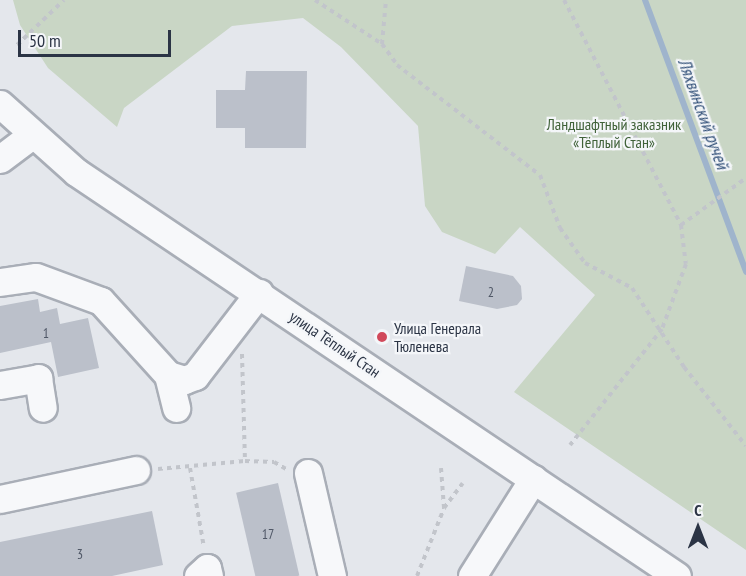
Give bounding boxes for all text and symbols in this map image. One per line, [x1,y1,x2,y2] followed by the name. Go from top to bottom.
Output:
[21,18,174,56] scale bar
[29,29,61,52] text: 50 m
[673,56,733,172] water label: Ляхвинский ручей
[547,114,681,152] park label: Ландшафтный заказник «Тёплый Стан»
[488,284,494,300] house number: 2
[286,306,384,382] street label: улица Тёплый Стан
[394,318,481,356] place label: Улица Генерала Тюленева
[43,325,49,341] house number: 1
[375,330,389,344] marker: Улица Генерала Тюленева
[668,498,728,558] north arrow
[694,500,702,520] text: С
[262,526,274,542] house number: 17
[77,546,83,562] house number: 3

